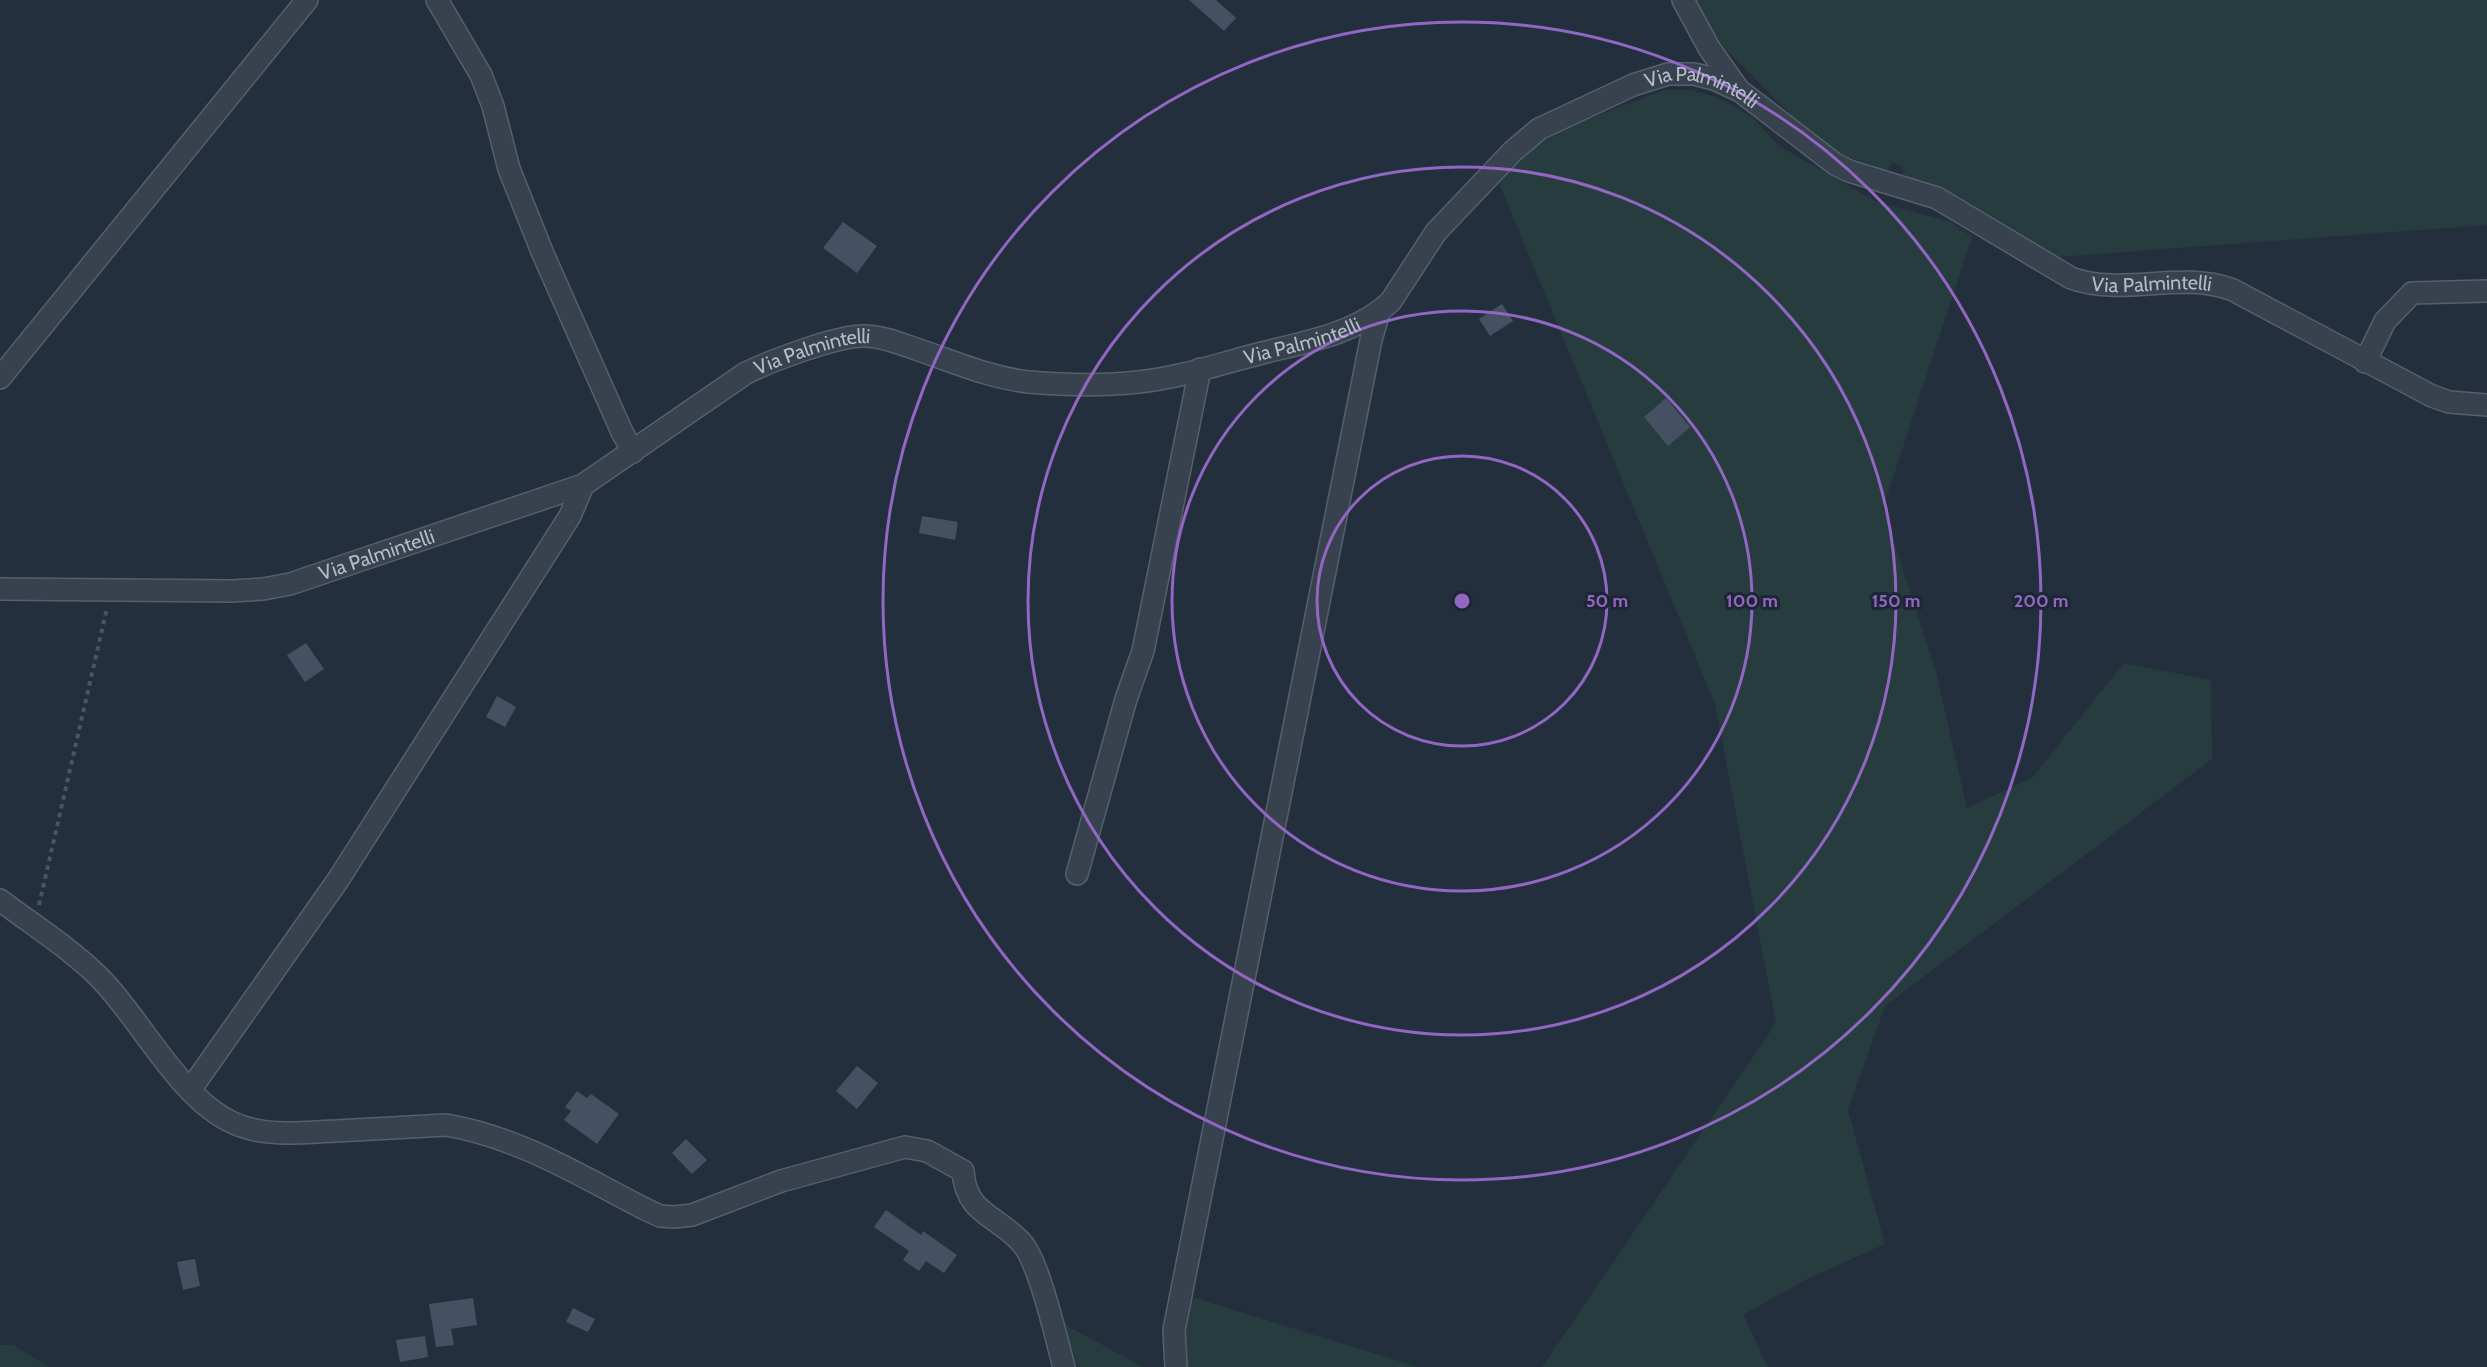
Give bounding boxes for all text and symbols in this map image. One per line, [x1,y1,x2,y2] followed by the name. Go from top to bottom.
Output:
[1642,62,1764,113] street label: Via Palmintelli
[2090,270,2213,297] street label: Via Palmintelli
[1241,312,1365,369] street label: Via Palmintelli
[750,324,871,380] street label: Via Palmintelli
[316,524,438,585] street label: Via Palmintelli
[1586,590,1628,612] text: 50 m
[1726,590,1778,612] text: 100 m
[1872,590,1920,612] text: 150 m
[2014,590,2068,612] text: 200 m
[1452,591,1472,611] centre of rings

